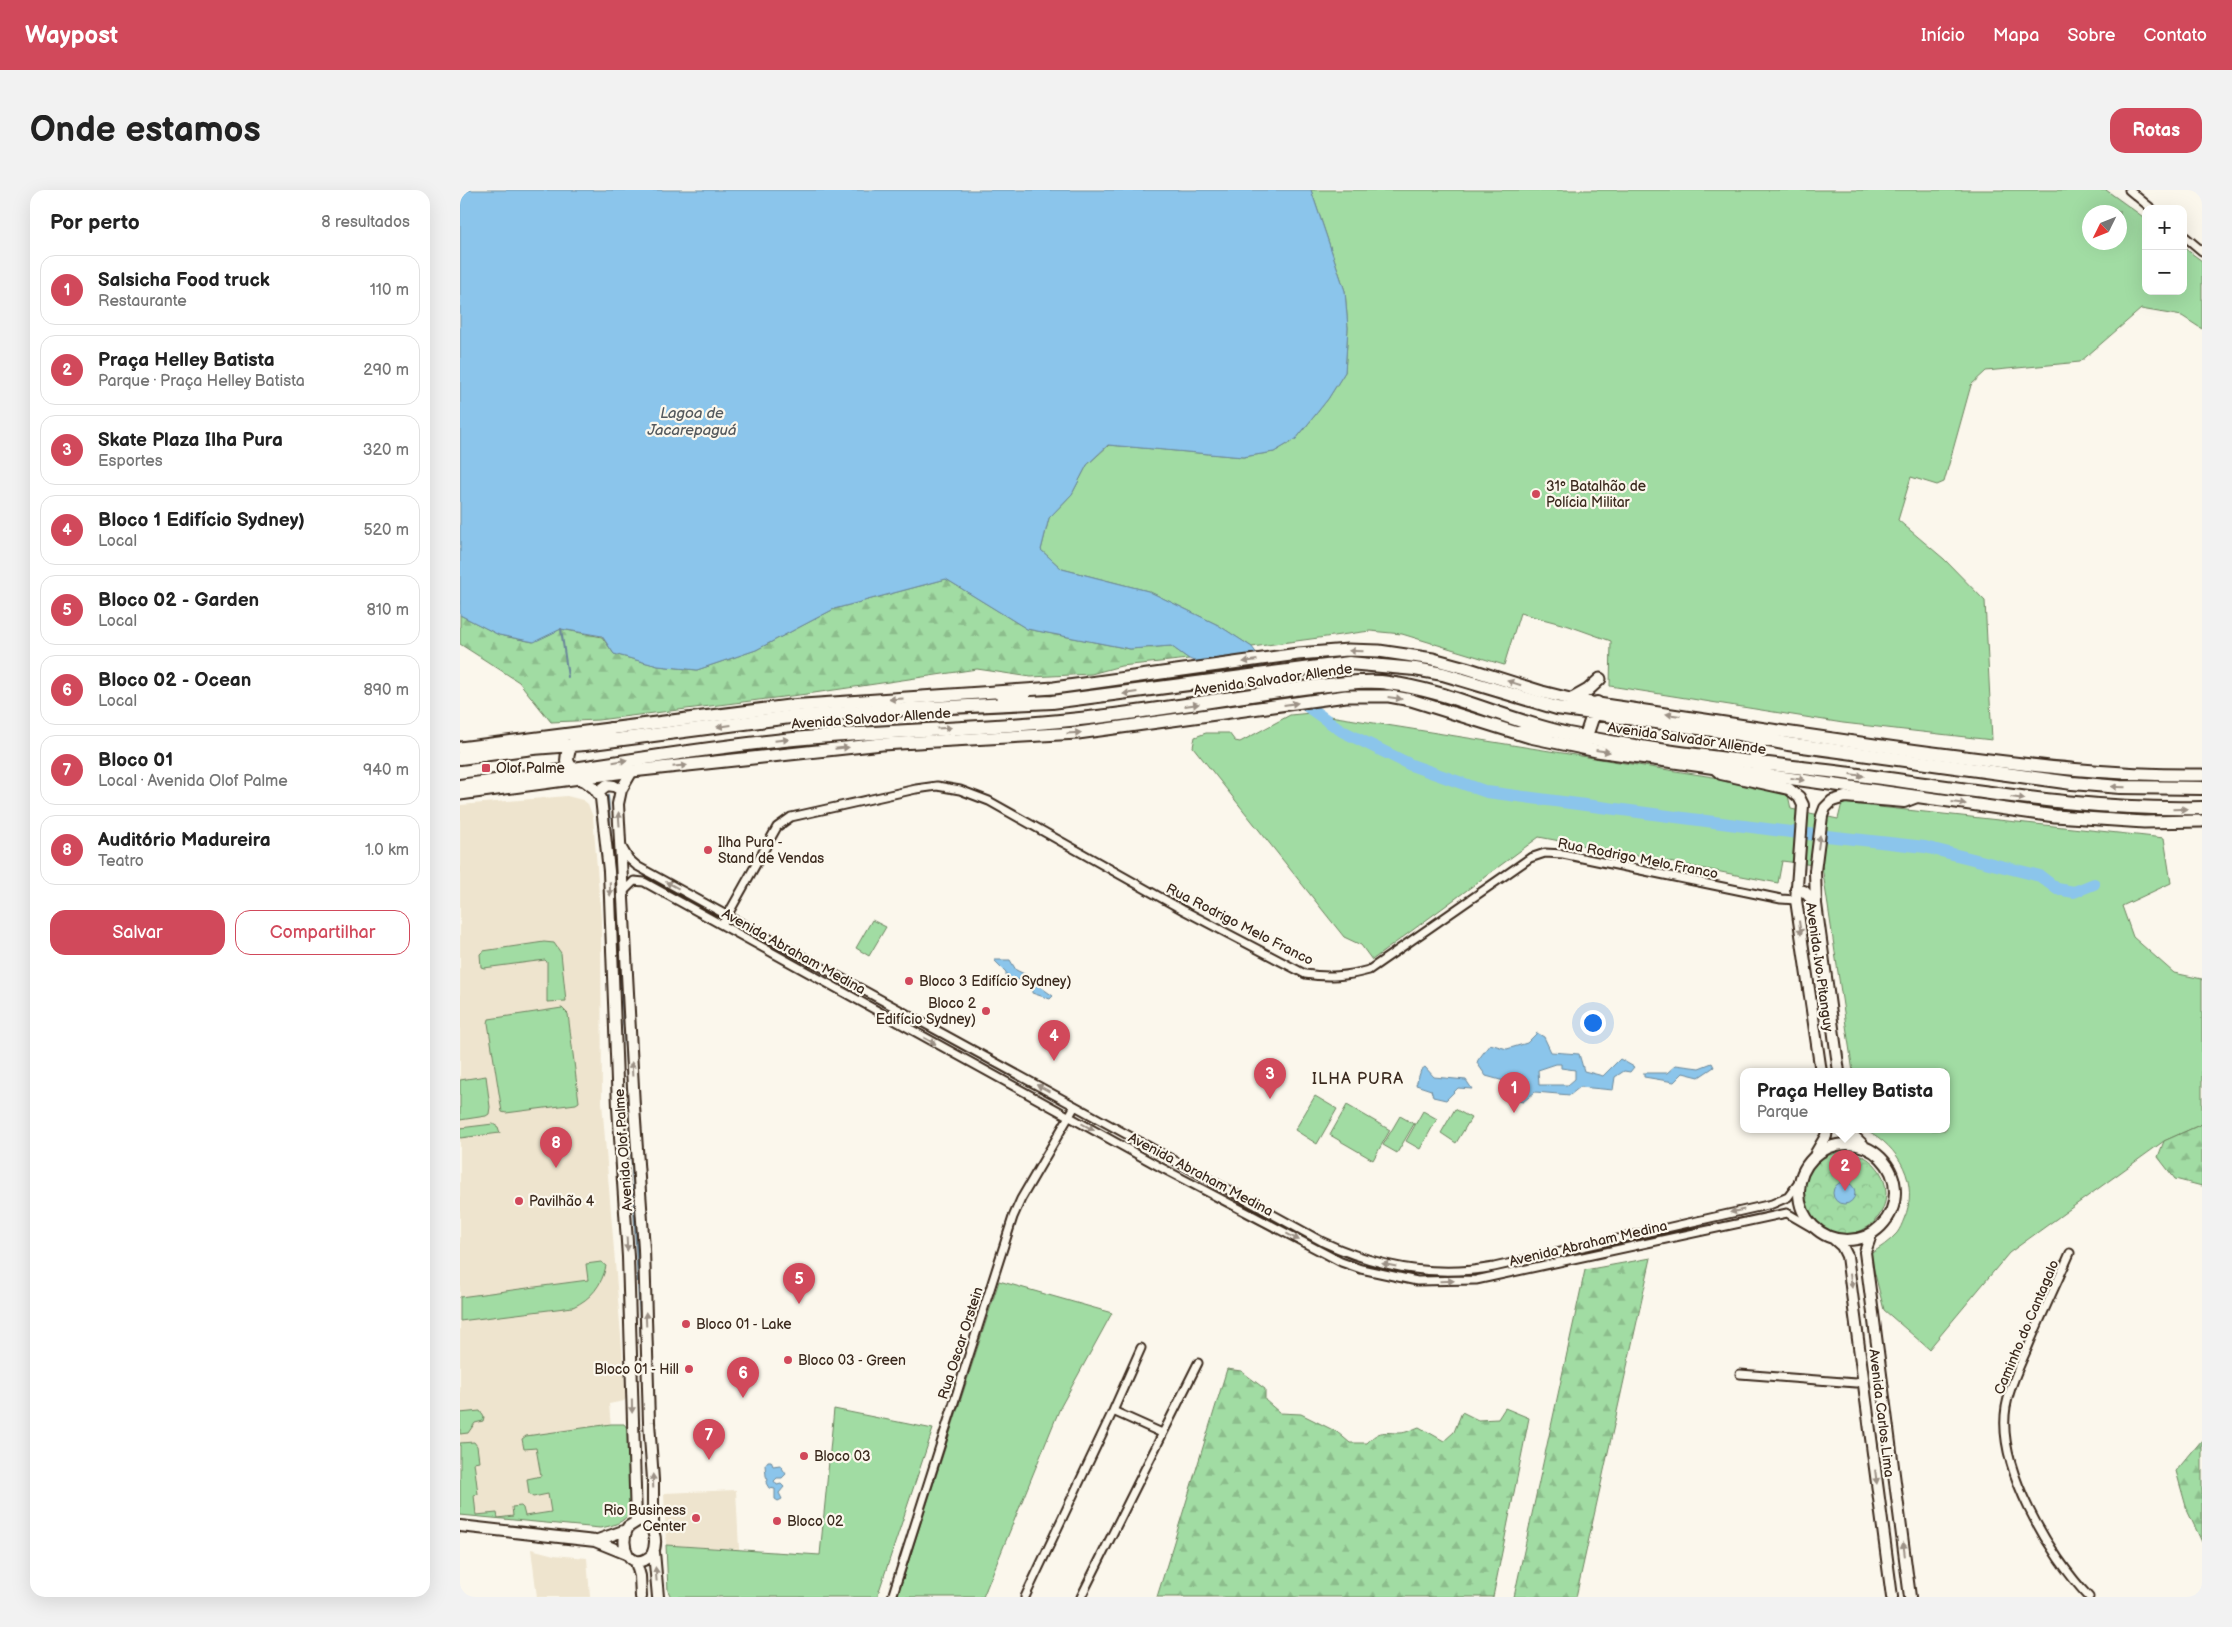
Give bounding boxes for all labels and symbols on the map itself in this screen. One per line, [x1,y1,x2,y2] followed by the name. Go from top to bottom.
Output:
[2082,205,2127,250] north arrow
[647,404,736,440] water label: Lagoa de Jacarepaguá
[1546,478,1646,511] place label: 31º Batalhão de Polícia Militar
[1530,488,1542,500] marker: 31º Batalhão de Polícia Militar
[1348,646,1364,654] one-way arrow
[1242,657,1258,665] one-way arrow
[1193,660,1353,699] street label: Avenida Salvador Allende
[1507,679,1522,687] one-way arrow
[1122,689,1138,697] one-way arrow
[1387,694,1403,702] one-way arrow
[887,695,903,703] one-way arrow
[1283,699,1299,707] one-way arrow
[1185,701,1201,709] one-way arrow
[791,704,951,733] street label: Avenida Salvador Allende
[1665,711,1681,719] one-way arrow
[1607,719,1767,758] street label: Avenida Salvador Allende
[716,722,732,730] one-way arrow
[936,723,952,731] one-way arrow
[1066,728,1082,736] one-way arrow
[774,736,790,744] one-way arrow
[834,744,850,752] one-way arrow
[1595,748,1611,756] one-way arrow
[613,756,629,764] one-way arrow
[496,760,565,777] place label: Olof Palme
[480,762,492,774] marker: Olof Palme
[673,762,689,770] one-way arrow
[1849,771,1865,779] one-way arrow
[1791,775,1807,783] one-way arrow
[2110,782,2126,790] one-way arrow
[2010,794,2026,802] one-way arrow
[1951,799,1967,807] one-way arrow
[2172,805,2188,813] one-way arrow
[615,811,623,827] one-way arrow
[1815,833,1823,849] one-way arrow
[718,834,824,867] place label: Ilha Pura - Stand de Vendas
[1556,835,1720,882] street label: Rua Rodrigo Melo Franco
[702,844,714,856] marker: Ilha Pura - Stand de Vendas
[1163,880,1316,969] street label: Rua Rodrigo Melo Franco
[665,881,679,889] one-way arrow
[606,882,614,898] one-way arrow
[1802,901,1837,1034] street label: Avenida Ivo Pitanguy
[719,905,869,998] street label: Avenida Abraham Medina
[1797,920,1805,936] one-way arrow
[919,973,1072,990] place label: Bloco 3 Edifício Sydney)
[903,975,915,987] marker: Bloco 3 Edifício Sydney)
[876,995,977,1028] place label: Bloco 2 Edifício Sydney)
[980,1005,992,1017] marker: Bloco 2 Edifício Sydney)
[1580,1010,1606,1036] your location
[1038,1020,1070,1061] pin: 4
[923,1036,937,1045] one-way arrow
[1254,1058,1286,1099] pin: 3
[627,1061,635,1077] one-way arrow
[1312,1070,1404,1089] district label: ILHA PURA
[1498,1072,1530,1113] pin: 1
[1036,1084,1050,1092] one-way arrow
[611,1088,636,1212] street label: Avenida Olof Palme
[1081,1123,1095,1132] one-way arrow
[540,1127,572,1168] pin: 8
[1125,1129,1276,1220] street label: Avenida Abraham Medina
[1829,1150,1861,1191] pin: 2
[529,1193,595,1210] place label: Pavilhão 4
[513,1195,525,1207] marker: Pavilhão 4
[1730,1207,1745,1215] one-way arrow
[1507,1217,1669,1270] street label: Avenida Abraham Medina
[1286,1233,1300,1241] one-way arrow
[624,1236,632,1252] one-way arrow
[1990,1257,2063,1397] street label: Caminho do Cantagalo
[1382,1261,1397,1269] one-way arrow
[783,1263,815,1304] pin: 5
[1847,1273,1855,1289] one-way arrow
[1439,1277,1455,1285] one-way arrow
[934,1285,987,1402] street label: Rua Oscar Orstein
[642,1310,650,1326] one-way arrow
[696,1316,791,1333] place label: Bloco 01 - Lake
[680,1318,692,1330] marker: Bloco 01 - Lake
[1865,1348,1898,1478] street label: Avenida Carlos Lima
[798,1352,906,1369] place label: Bloco 03 - Green
[782,1354,794,1366] marker: Bloco 03 - Green
[727,1357,759,1398] pin: 6
[594,1361,679,1378] place label: Bloco 01 - Hill
[683,1363,695,1375] marker: Bloco 01 - Hill
[628,1399,636,1415] one-way arrow
[693,1419,725,1460] pin: 7
[814,1448,871,1465] place label: Bloco 03
[798,1450,810,1462] marker: Bloco 03
[1873,1469,1881,1485] one-way arrow
[649,1473,657,1489] one-way arrow
[603,1502,687,1535] place label: Rio Business Center
[690,1512,702,1524] marker: Rio Business Center
[787,1513,844,1530] place label: Bloco 02
[771,1515,783,1527] marker: Bloco 02
[1900,1540,1908,1556] one-way arrow
[652,1566,660,1582] one-way arrow

